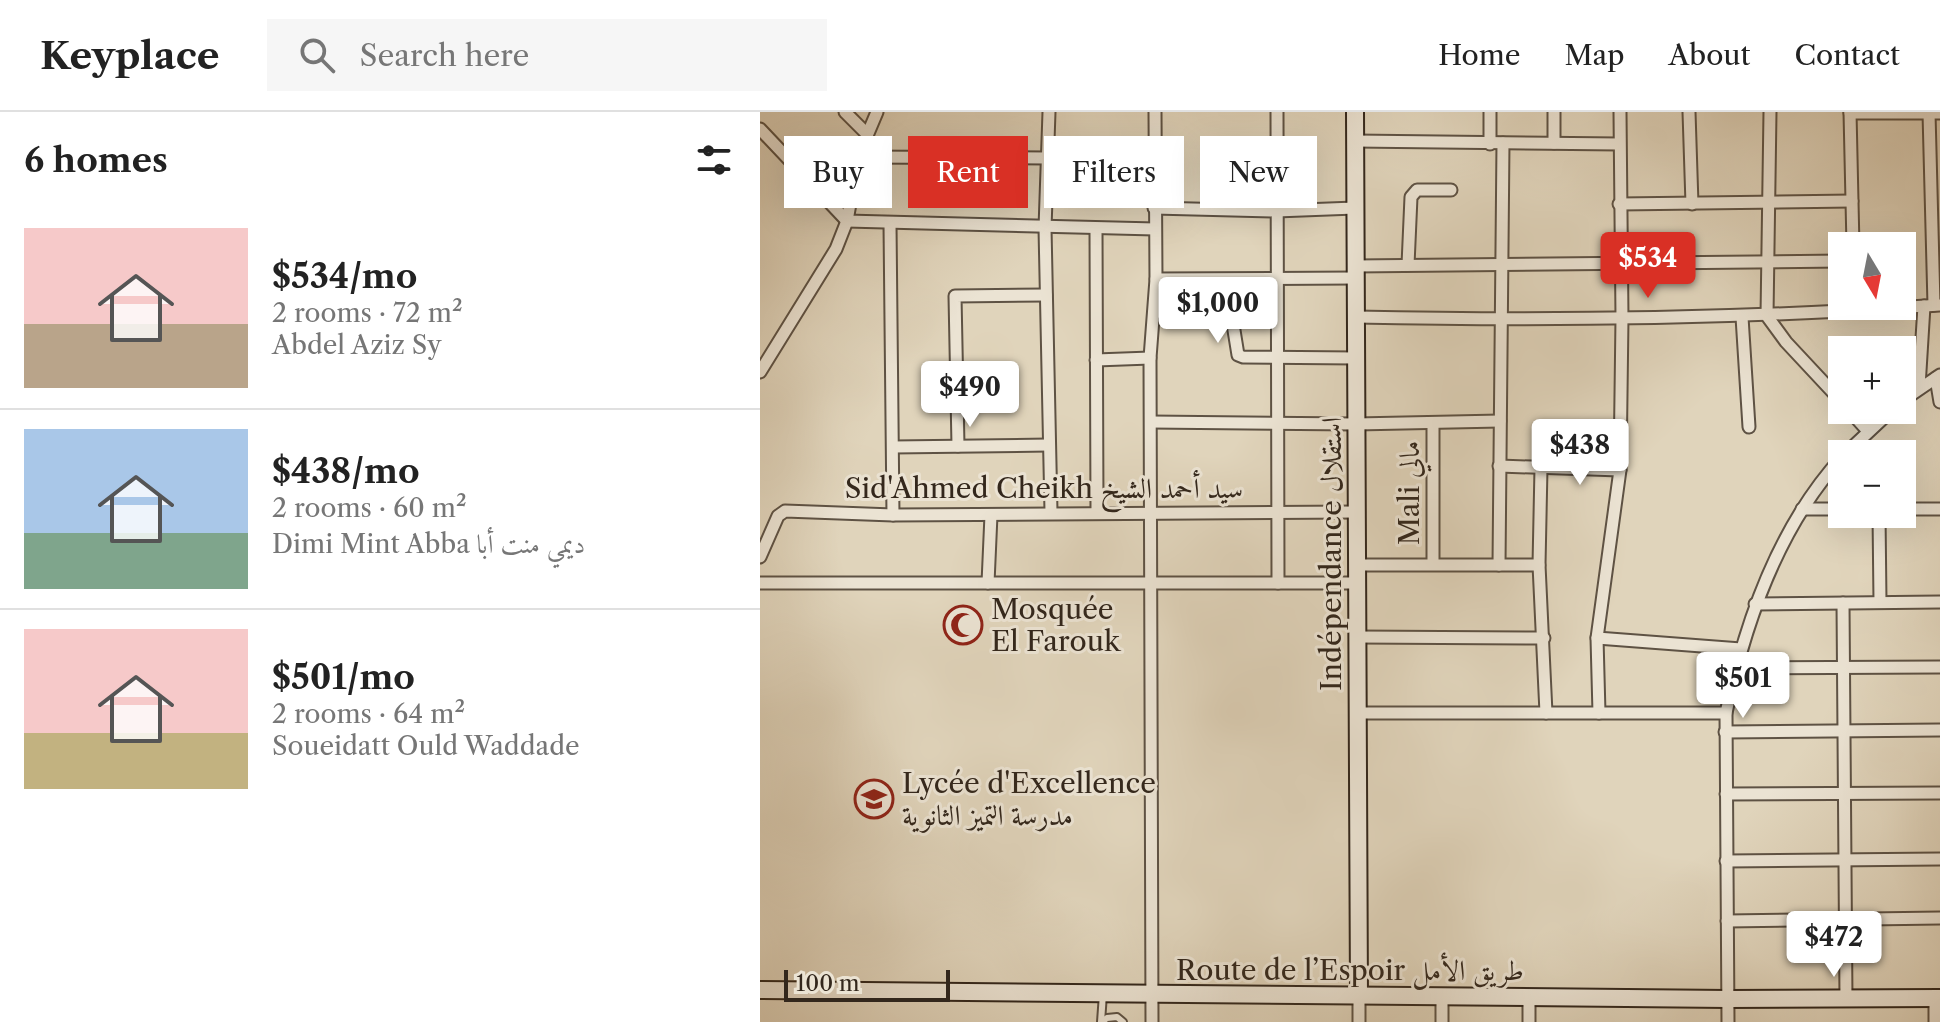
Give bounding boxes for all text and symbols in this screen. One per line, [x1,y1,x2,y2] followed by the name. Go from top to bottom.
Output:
[267,19,827,91] search box
[40,32,219,79] text: Keyplace
[295,33,339,77] icon: search
[359,37,529,74] text: Search here
[1438,38,1520,72] text: Home
[1564,38,1624,72] text: Map
[1668,38,1750,72] text: About
[1794,38,1900,72] text: Contact
[784,136,892,208] chip: Buy
[908,136,1028,208] chip: Rent
[1044,136,1184,208] chip: Filters
[1200,136,1317,208] chip: New
[692,138,736,182] icon: filters
[24,139,168,181] text: 6 homes
[1601,232,1695,300] pin: $534
[1828,232,1916,320] north arrow
[1828,232,1916,528] map controls
[1619,242,1677,274] text: $534
[272,255,417,297] text: $534/mo
[88,260,184,356] icon: home
[1153,277,1283,345] pin: $1,000
[1177,287,1259,319] text: $1,000
[272,297,463,329] text: 2 rooms · 72 m²
[272,329,442,361] text: Abdel Aziz Sy
[1828,336,1916,424] button: +
[923,361,1017,429] pin: $490
[939,371,1001,403] text: $490
[1314,417,1348,691] street label: Indépendance استقلال
[1533,419,1627,487] pin: $438
[1550,429,1610,461] text: $438
[1828,440,1916,528] button: −
[1392,441,1432,545] street label: Mali مالي
[272,450,420,492] text: $438/mo
[88,461,184,557] icon: home
[845,469,1243,513] street label: Sid'Ahmed Cheikh سيد أحمد الشيخ
[272,492,467,524] text: 2 rooms · 60 m²
[272,528,585,560] text: Dimi Mint Abba ديمي منت أبا
[991,592,1122,658] place label: Mosquée El Farouk
[942,604,984,646] mosque icon: Mosquée El Farouk
[1696,652,1790,720] pin: $501
[272,656,415,698] text: $501/mo
[88,661,184,757] icon: home
[1714,662,1772,694] text: $501
[272,698,465,730] text: 2 rooms · 64 m²
[272,730,580,762] text: Soueidatt Ould Waddade
[902,766,1156,833] place label: Lycée d'Excellence مدرسة التميز الثانوية
[853,778,895,820] school or university icon: Lycée d'Excellence مدرسة التميز الثانوية
[1787,911,1881,979] pin: $472
[1805,921,1863,953] text: $472
[1176,952,1524,990] street label: Route de l’Espoir طريق الأمل
[784,966,950,1002] scale bar
[796,970,859,997] text: 100 m

